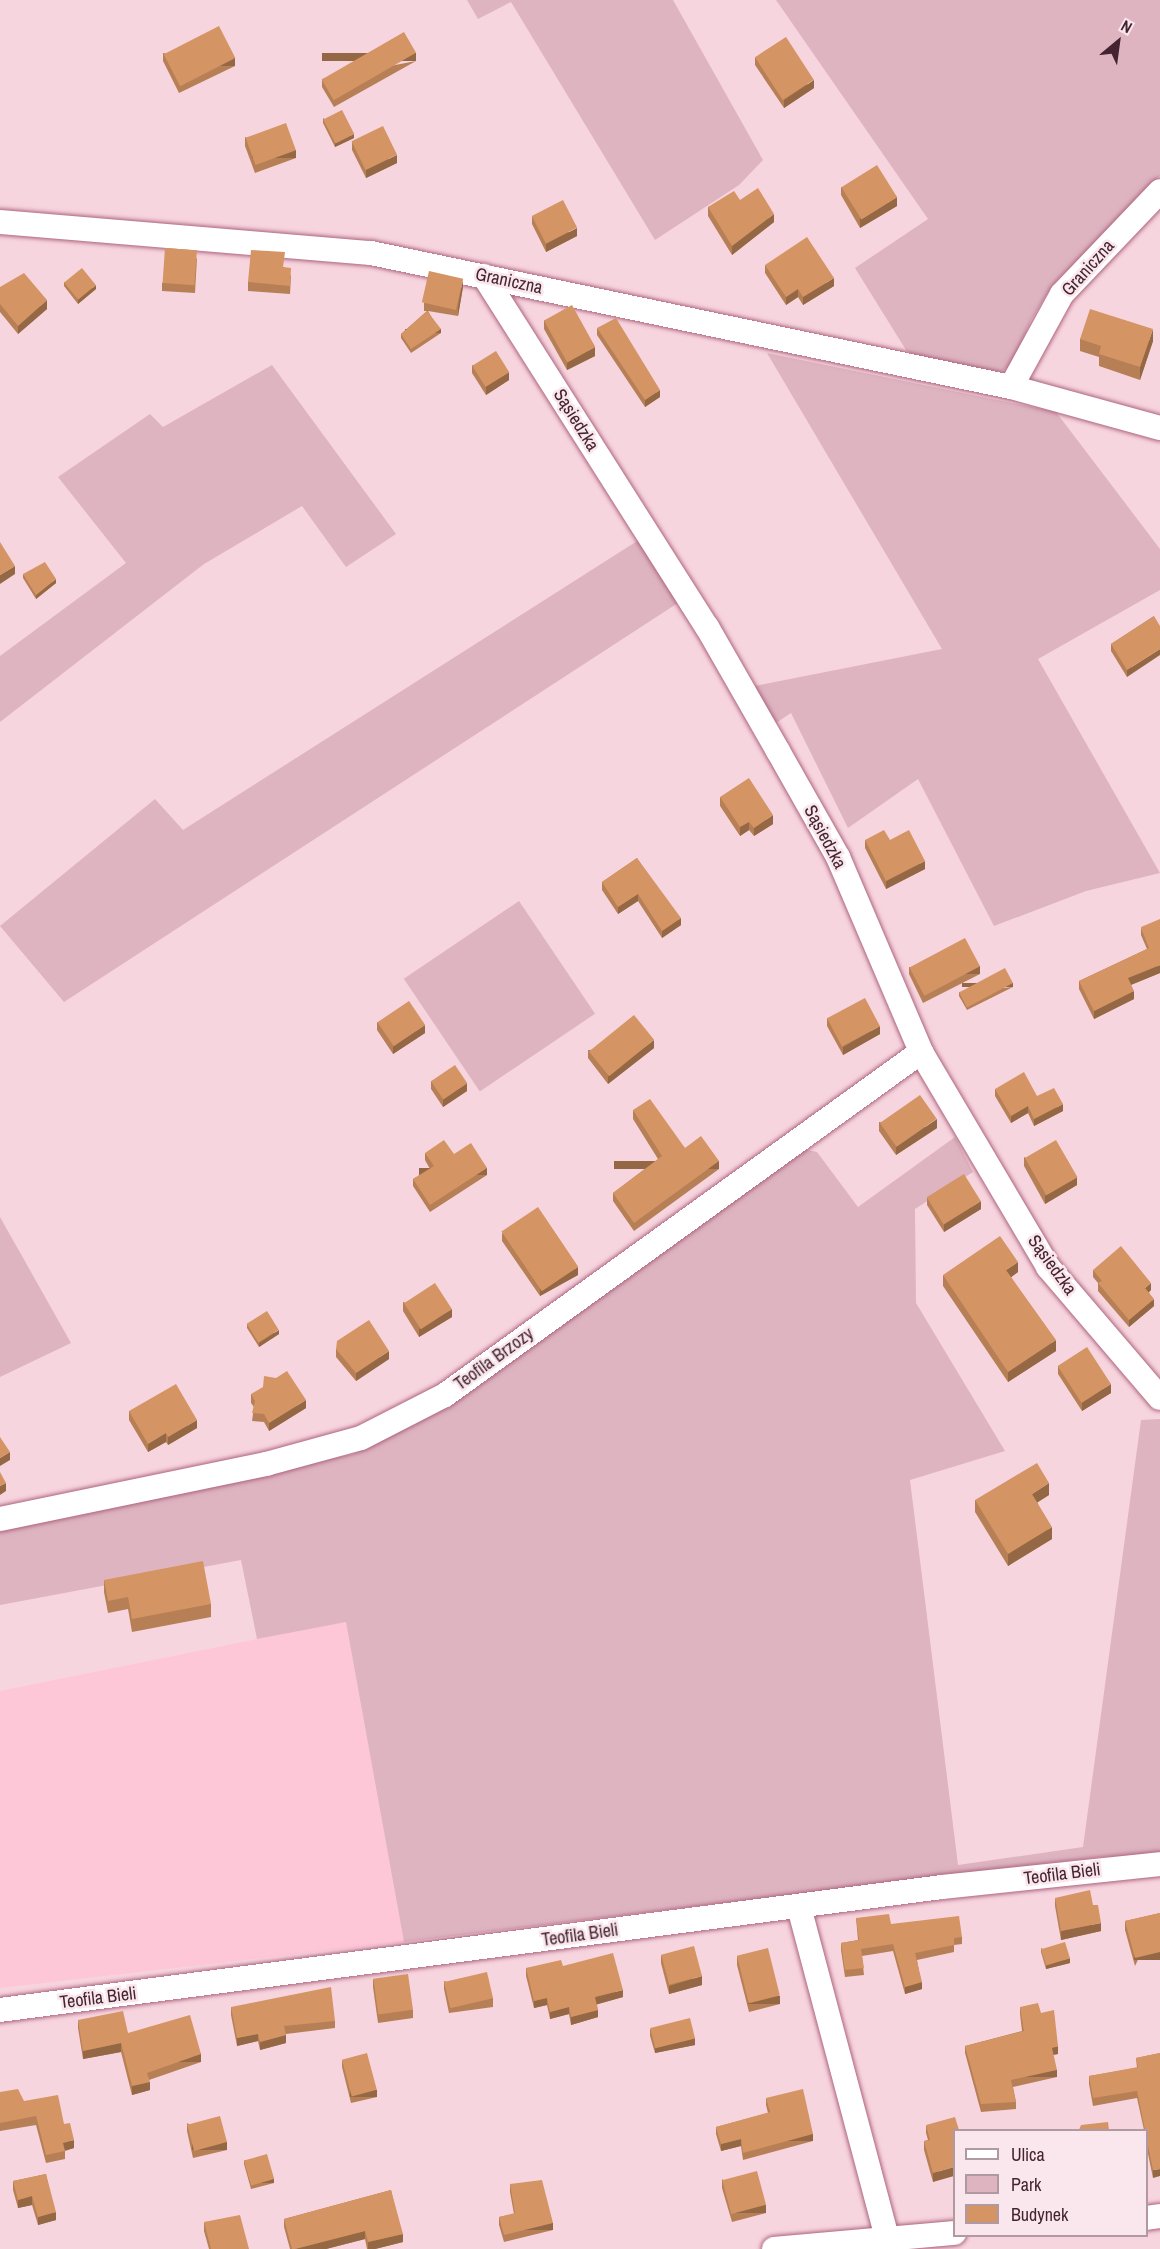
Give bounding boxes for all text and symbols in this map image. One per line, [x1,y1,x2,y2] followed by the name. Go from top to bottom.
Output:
[1088,12,1148,72] north arrow
[1117,14,1136,38] text: N
[1057,235,1119,301] street label: Graniczna
[473,263,545,299] street label: Graniczna
[549,385,603,455] street label: Sąsiedzka
[799,802,851,872] street label: Sąsiedzka
[1023,1231,1081,1299] street label: Sąsiedzka
[450,1323,538,1395] street label: Teofila Brzozy
[1022,1859,1102,1889] street label: Teofila Bieli
[540,1919,620,1951] street label: Teofila Bieli
[58,1983,138,2013] street label: Teofila Bieli
[953,2129,1148,2237] legend
[1011,2142,1045,2167] text: Ulica
[1011,2172,1041,2197] text: Park
[1011,2202,1068,2227] text: Budynek

